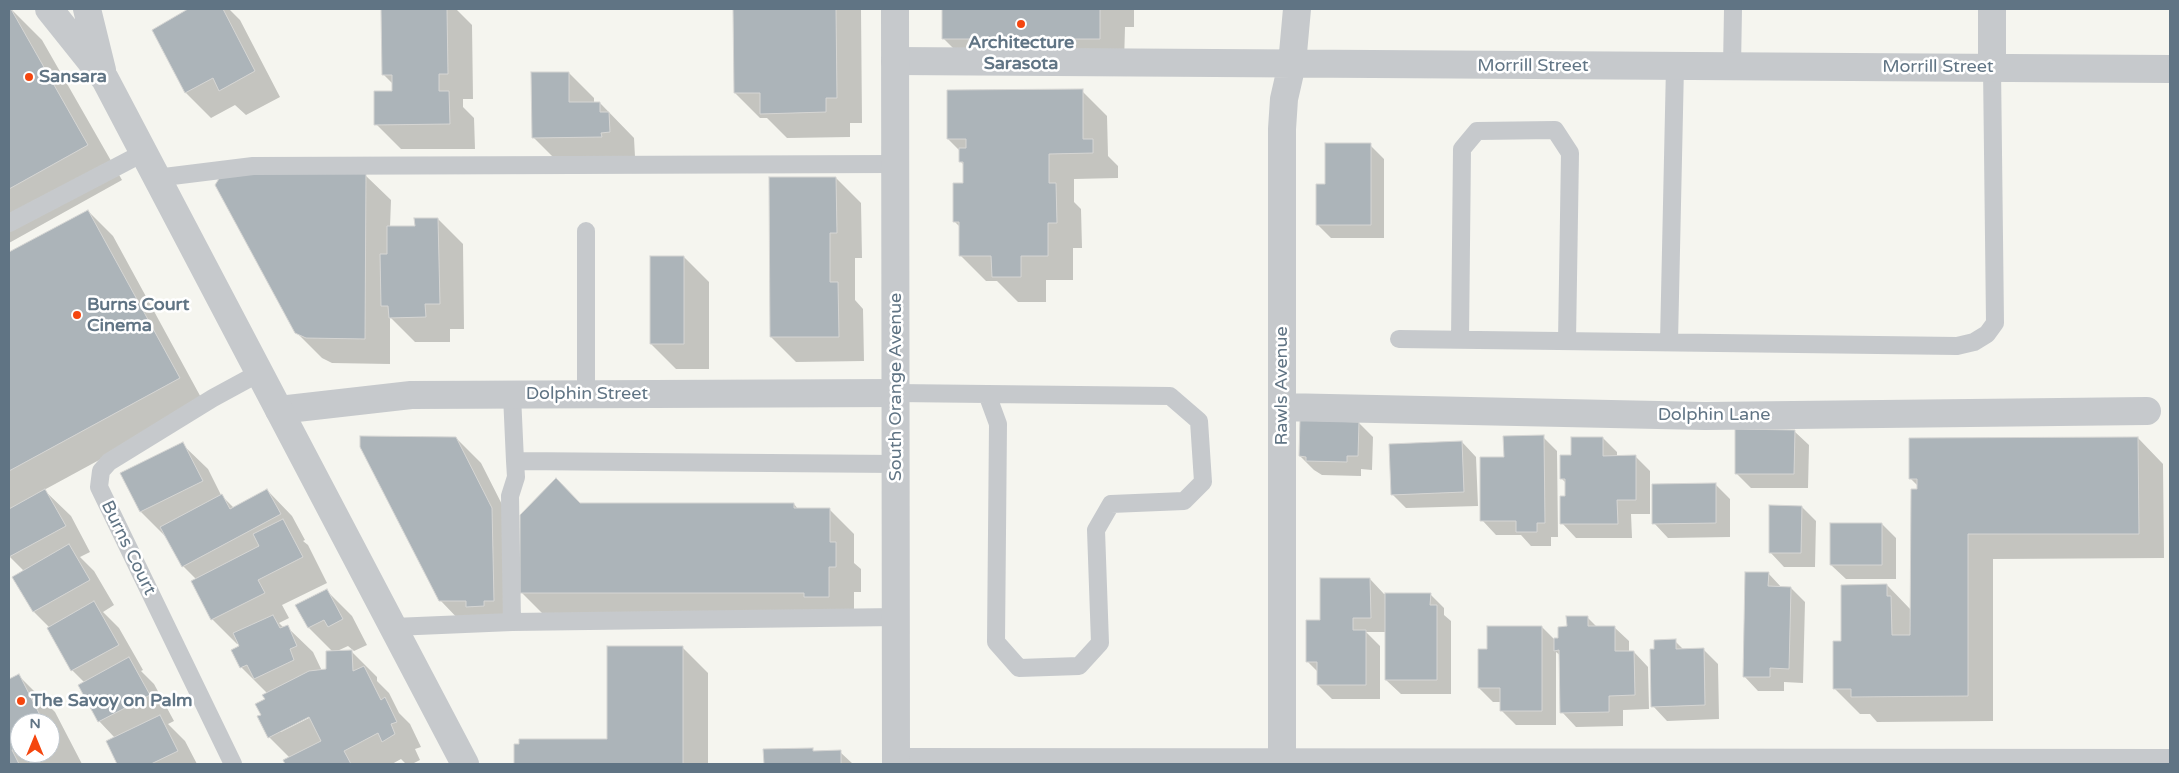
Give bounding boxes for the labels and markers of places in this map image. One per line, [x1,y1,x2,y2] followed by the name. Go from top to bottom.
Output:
[1015,18,1027,30] marker: Architecture Sarasota
[968,32,1074,74] place label: Architecture Sarasota
[39,66,107,88] place label: Sansara
[23,71,35,83] marker: Sansara
[87,294,189,336] place label: Burns Court Cinema
[71,309,83,321] marker: Burns Court Cinema
[31,690,193,712] place label: The Savoy on Palm
[15,695,27,707] marker: The Savoy on Palm

